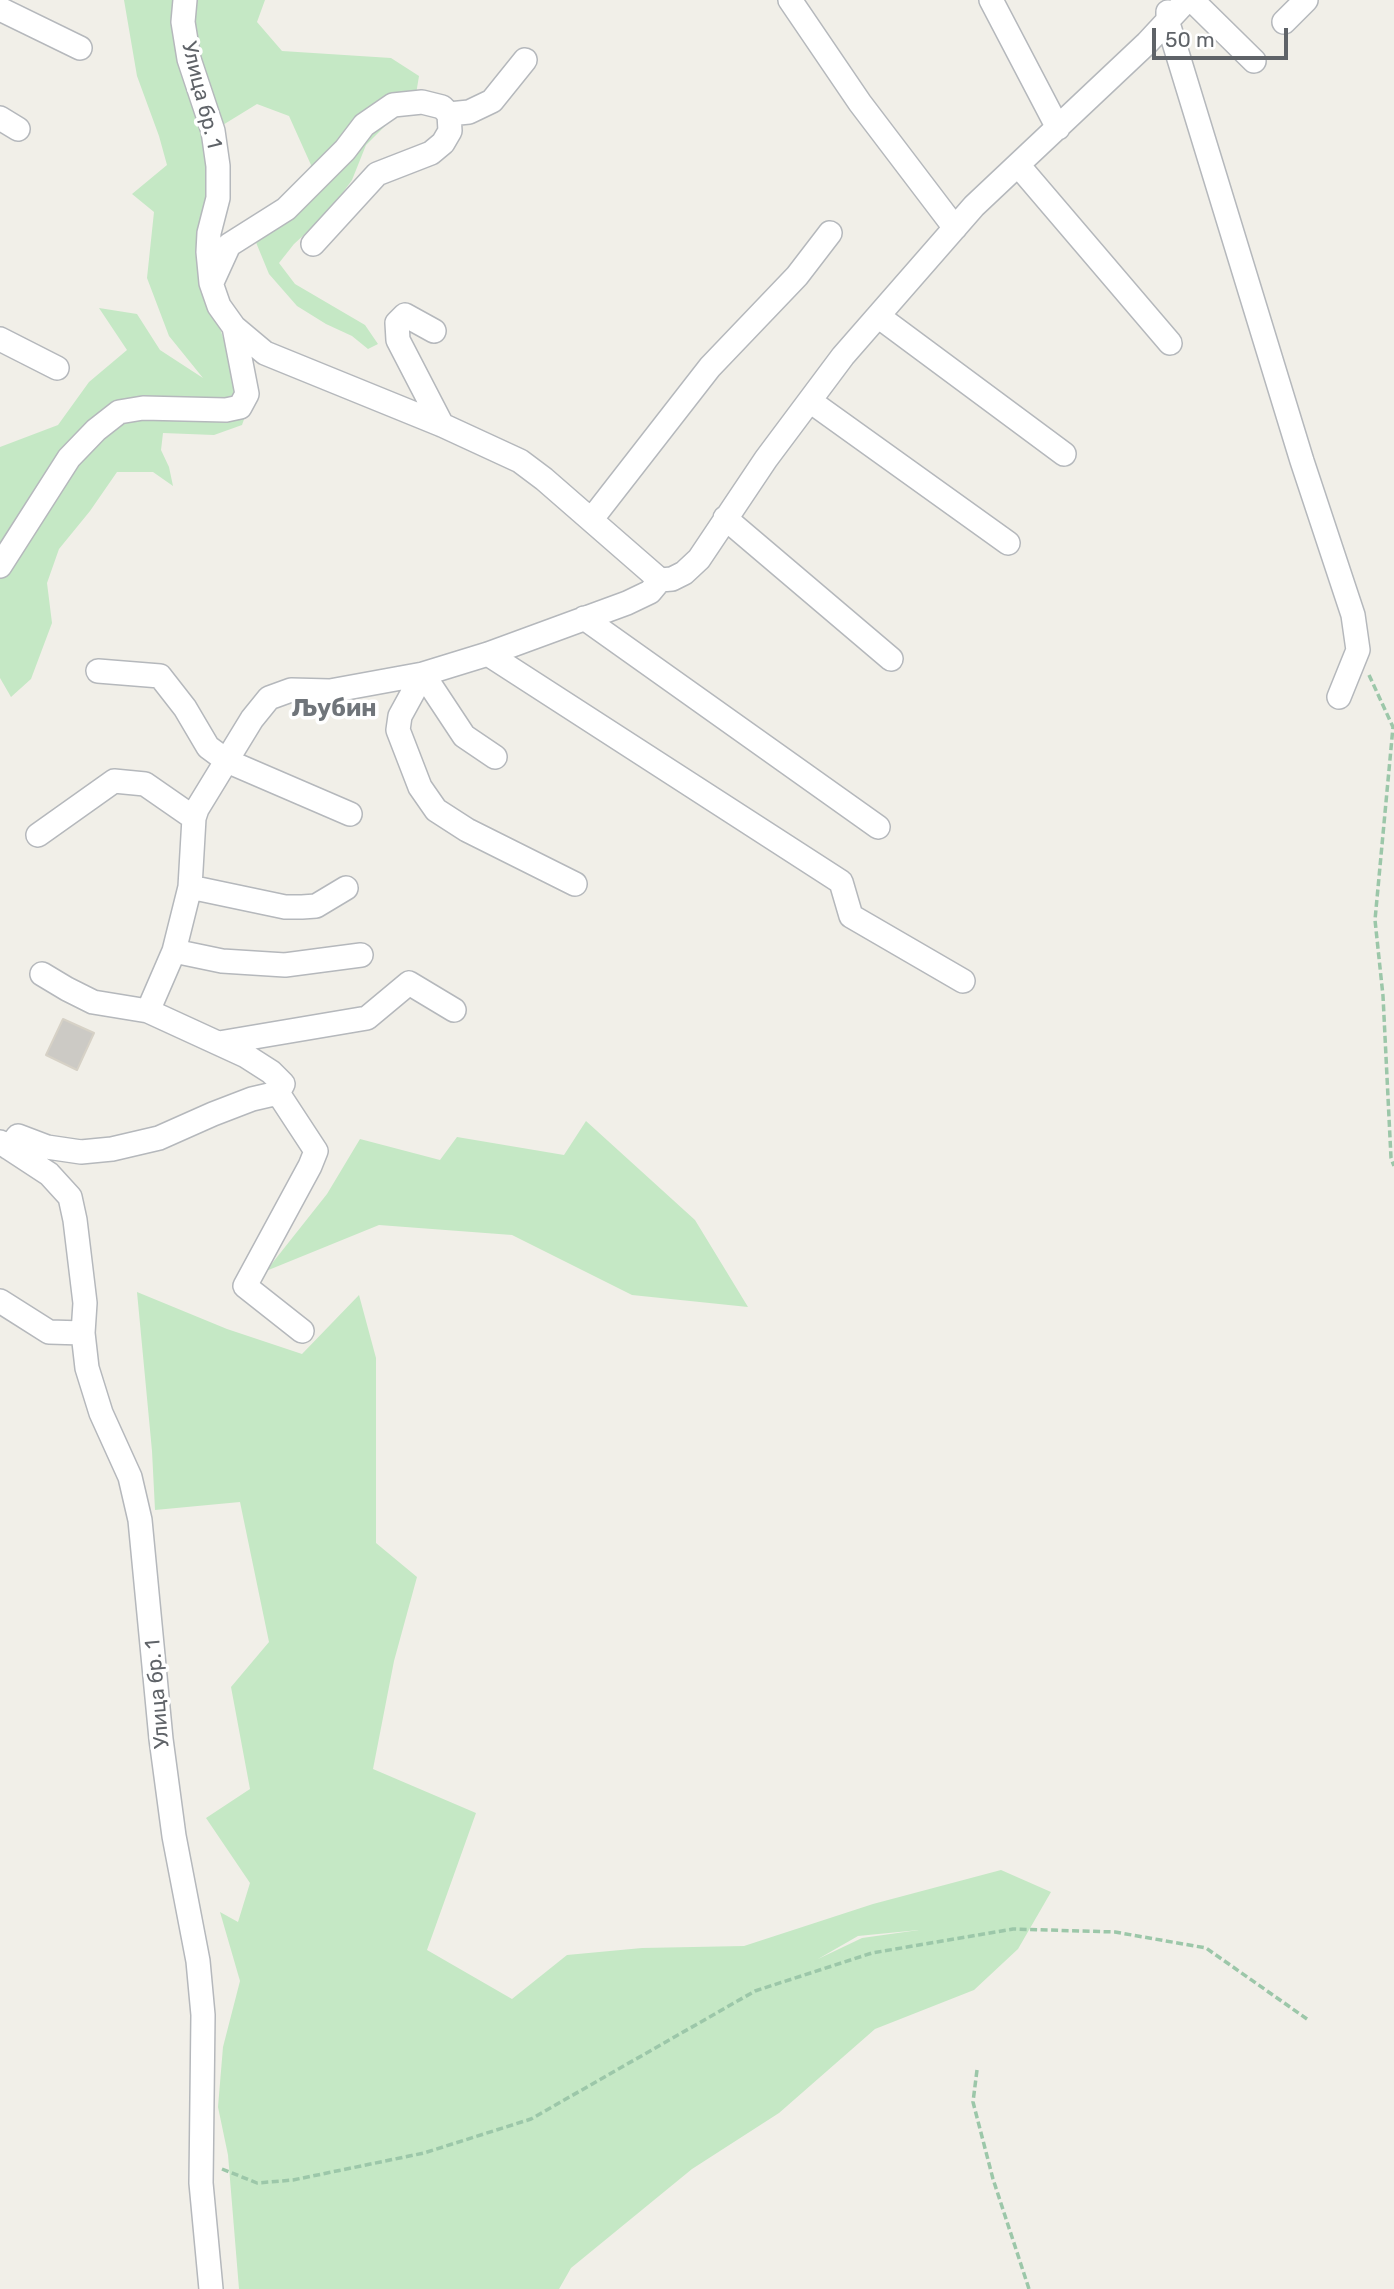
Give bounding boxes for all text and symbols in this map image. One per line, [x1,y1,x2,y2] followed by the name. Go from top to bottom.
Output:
[1156,14,1292,58] scale bar
[1165,27,1215,52] text: 50 m
[176,39,226,151] street label: Улица бр. 1
[291,695,377,723] district label: Љубин
[141,1638,175,1750] street label: Улица бр. 1

